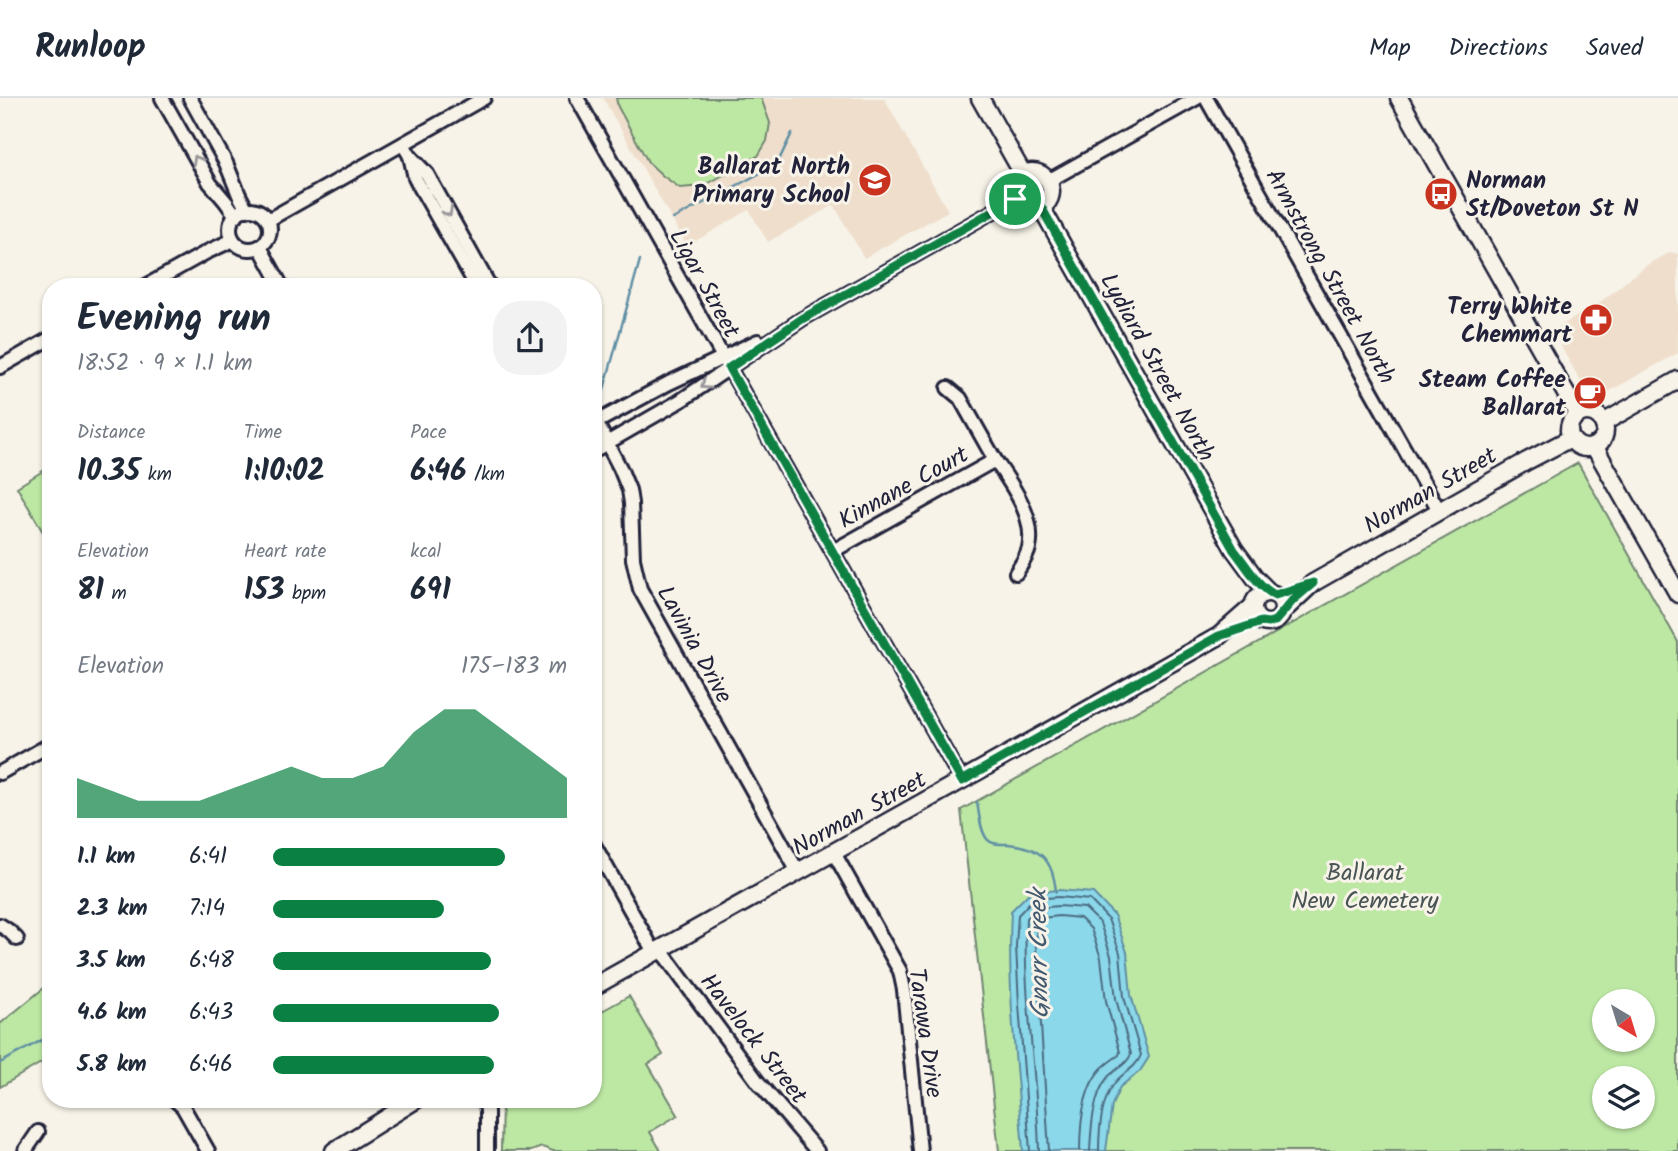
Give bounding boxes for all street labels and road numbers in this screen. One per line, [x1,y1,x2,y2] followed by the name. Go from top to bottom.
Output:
[1254,162,1405,392] street label: Armstrong Street North
[658,222,750,346] street label: Ligar Street
[1089,266,1225,469] street label: Lydiard Street North
[831,436,977,540] street label: Kinnane Court
[1357,437,1506,545] street label: Norman Street
[645,579,742,711] street label: Lavinia Drive
[785,761,935,867] street label: Norman Street
[689,965,817,1114] street label: Havelock Street
[896,966,953,1101] street label: Tarawa Drive

